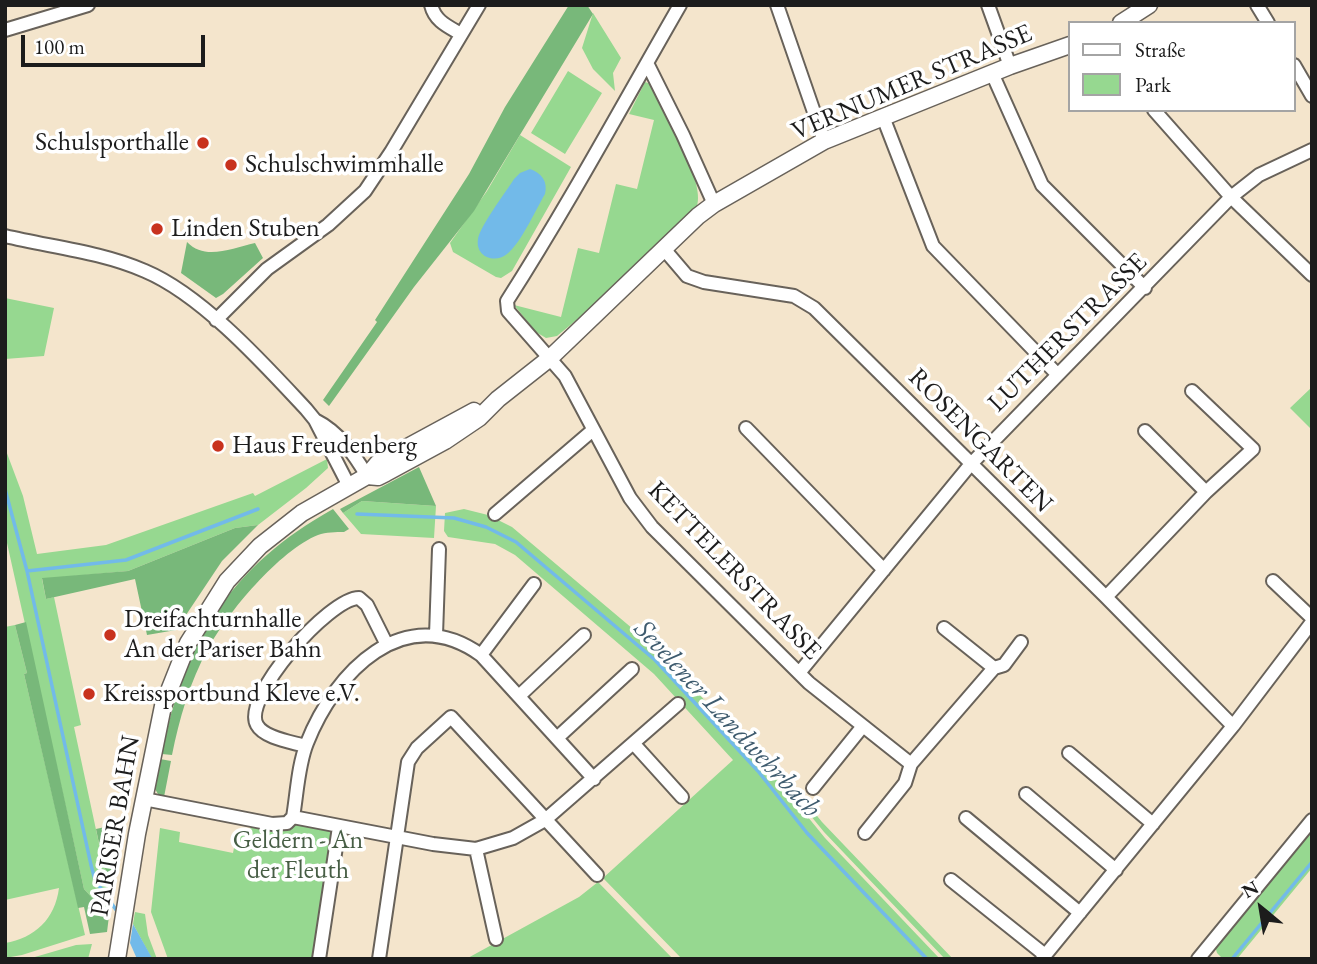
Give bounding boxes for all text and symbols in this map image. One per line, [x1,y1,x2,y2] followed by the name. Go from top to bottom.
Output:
[787,18,1037,148] street label: VERNUMER STRASSE
[24,21,208,65] scale bar
[1068,21,1296,112] legend
[34,33,85,60] text: 100 m
[1135,36,1186,63] text: Straße
[1135,71,1171,98] text: Park
[35,127,189,159] place label: Schulsporthalle
[195,135,211,151] marker: Schulsporthalle
[245,149,444,181] place label: Schulschwimmhalle
[223,157,239,173] marker: Schulschwimmhalle
[171,213,320,245] place label: Linden Stuben
[149,221,165,237] marker: Linden Stuben
[982,247,1154,419] street label: LUTHERSTRASSE
[901,362,1059,520] street label: ROSENGARTEN
[232,430,417,462] place label: Haus Freudenberg
[210,438,226,454] marker: Haus Freudenberg
[641,475,827,667] street label: KETTELERSTRASSE
[124,604,322,666] place label: Dreifachturnhalle An der Pariser Bahn
[627,613,827,825] water label: Sevelener Landwehrbach
[102,627,118,643] marker: Dreifachturnhalle An der Pariser Bahn
[103,678,360,710] place label: Kreissportbund Kleve e.V.
[81,686,97,702] marker: Kreissportbund Kleve e.V.
[85,733,147,919] street label: PARISER BAHN
[233,825,363,886] park label: Geldern - An der Fleuth
[1226,873,1296,943] north arrow
[1237,875,1263,904] text: N

